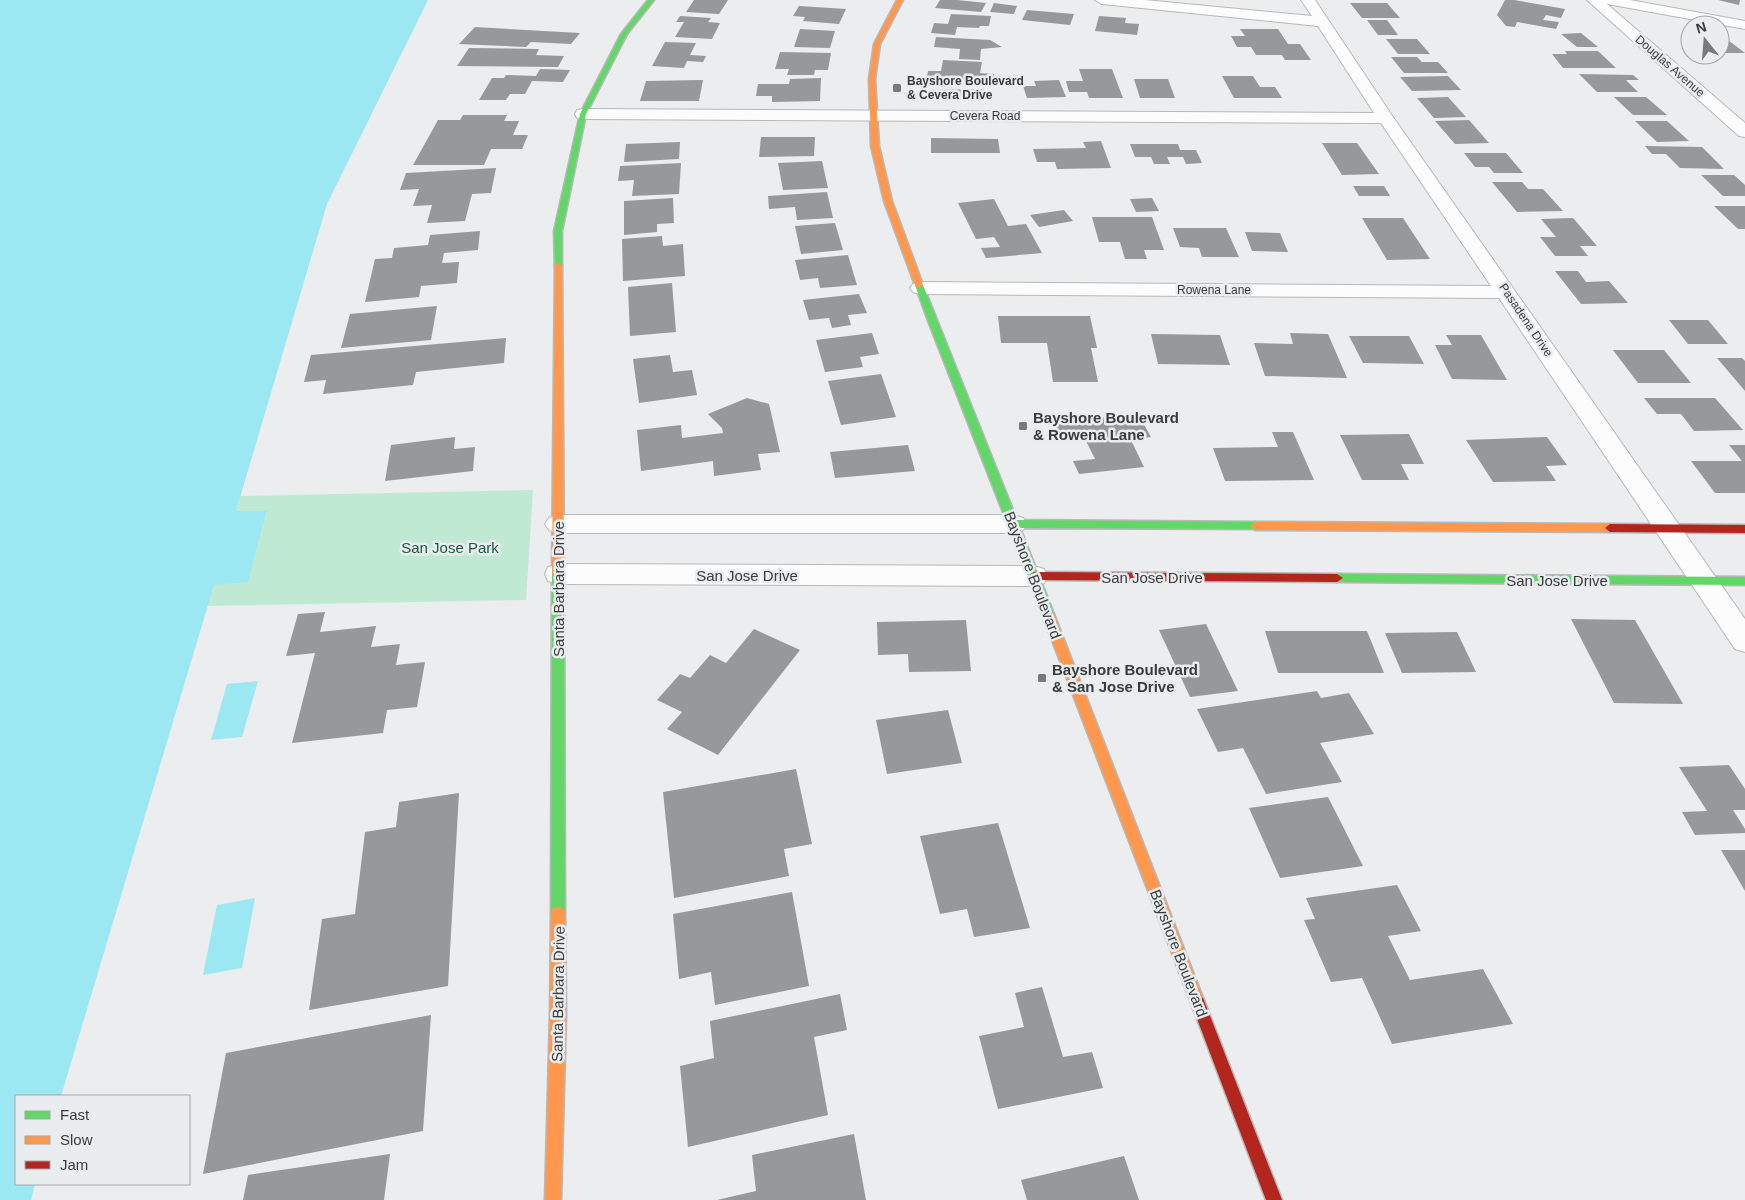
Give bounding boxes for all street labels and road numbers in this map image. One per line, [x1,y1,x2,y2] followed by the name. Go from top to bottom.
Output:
[1633,32,1708,100] street label: Douglas Avenue
[950,109,1020,123] street label: Cevera Road
[1496,281,1556,360] street label: Pasadena Drive
[1177,283,1251,297] street label: Rowena Lane
[1001,509,1065,641] street label: Bayshore Boulevard
[550,521,567,657] street label: Santa Barbara Drive
[696,567,798,584] street label: San Jose Drive
[1101,569,1203,586] street label: San Jose Drive
[1506,572,1608,589] street label: San Jose Drive
[1147,887,1211,1019] street label: Bayshore Boulevard
[548,926,568,1062] street label: Santa Barbara Drive

